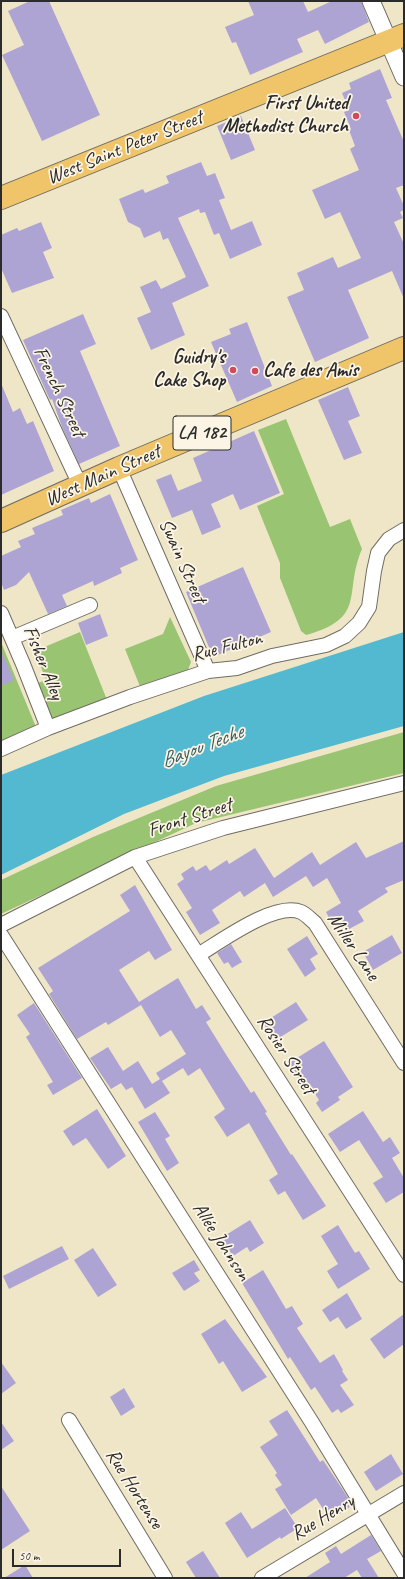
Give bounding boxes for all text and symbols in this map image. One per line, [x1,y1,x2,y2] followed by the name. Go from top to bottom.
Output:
[223,92,348,139] place label: First United Methodist Church
[44,106,206,190] street label: West Saint Peter Street
[351,111,361,121] marker: First United Methodist Church
[28,343,90,441] street label: French Street
[153,346,225,393] place label: Guidry's Cake Shop
[263,359,358,383] place label: Cafe des Amis
[228,365,238,375] marker: Guidry's Cake Shop
[250,366,260,376] marker: Cafe des Amis
[173,416,231,450] road number: LA 182
[42,440,164,512] street label: West Main Street
[153,515,211,607] street label: Swain Street
[17,623,69,703] street label: Fisher Alley
[189,627,265,667] street label: Rue Fulton
[158,720,246,774] water label: Bayou Teche
[145,793,235,843] street label: Front Street
[322,909,384,985] street label: Miller Lane
[251,1011,321,1099] street label: Rosier Street
[187,1198,255,1286] street label: Allée Johnson
[100,1445,168,1533] street label: Rue Hortense
[287,1490,359,1546] street label: Rue Henry
[14,1541,123,1567] scale bar
[19,1548,39,1564] text: 50 m

